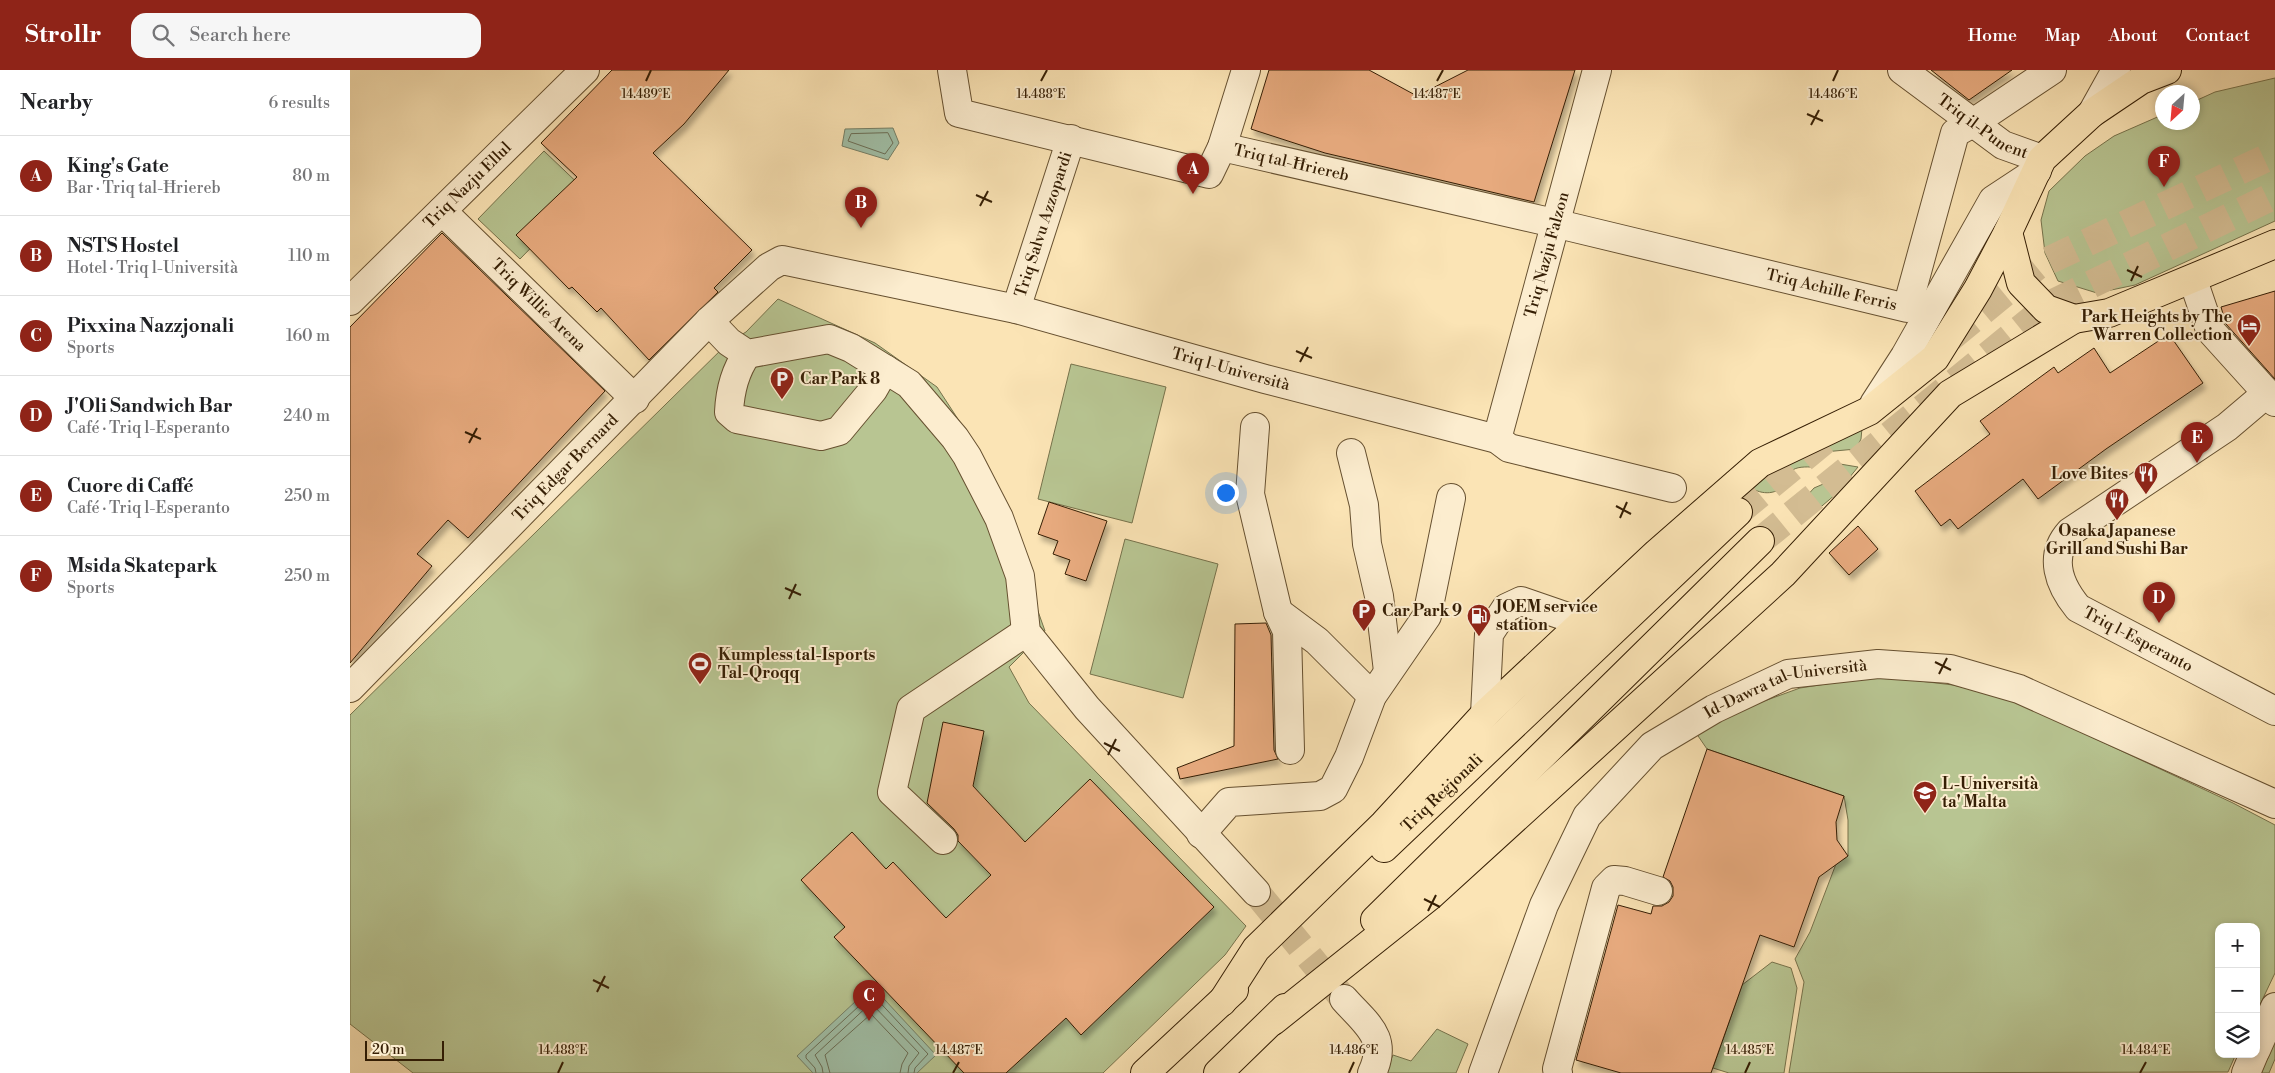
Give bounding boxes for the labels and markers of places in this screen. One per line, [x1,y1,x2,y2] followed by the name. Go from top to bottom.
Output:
[2148,146,2180,187] pin: F
[1177,153,1209,194] pin: A
[845,187,877,228] pin: B
[2081,307,2232,345] place label: Park Heights by The Warren Collection
[2236,313,2262,347] hotel icon: Park Heights by The Warren Collection
[769,366,795,400] parking icon: Car Park 8
[800,369,880,389] place label: Car Park 8
[2181,422,2213,463] pin: E
[2133,461,2159,495] restaurant icon: Love Bites
[2051,464,2128,484] place label: Love Bites
[2104,487,2130,521] restaurant icon: Osaka Japanese Grill and Sushi Bar
[2046,521,2188,559] place label: Osaka Japanese Grill and Sushi Bar
[2143,582,2175,623] pin: D
[1494,597,1598,635] place label: JOEM service station
[1351,598,1377,632] parking icon: Car Park 9
[1382,601,1462,621] place label: Car Park 9
[1466,603,1492,637] fuel station icon: JOEM service station
[718,645,876,683] place label: Kumpless tal-Isports Tal-Qroqq
[687,651,713,685] sports icon: Kumpless tal-Isports Tal-Qroqq
[1942,774,2039,812] place label: L-Università ta' Malta
[1912,780,1938,814] school or university icon: L-Università ta' Malta
[853,980,885,1021] pin: C

